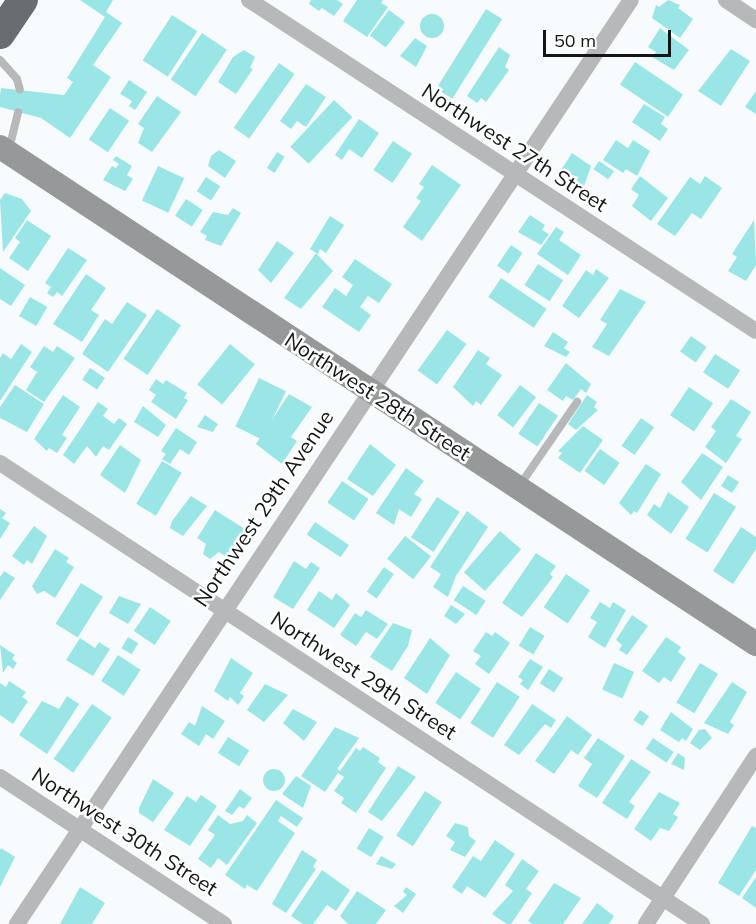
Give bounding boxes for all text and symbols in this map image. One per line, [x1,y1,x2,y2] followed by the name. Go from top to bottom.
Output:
[546,18,674,56] scale bar
[554,29,596,52] text: 50 m
[417,77,613,217] street label: Northwest 27th Street
[280,326,476,466] street label: Northwest 28th Street
[188,405,338,611] street label: Northwest 29th Avenue
[266,605,462,745] street label: Northwest 29th Street
[27,761,223,901] street label: Northwest 30th Street

